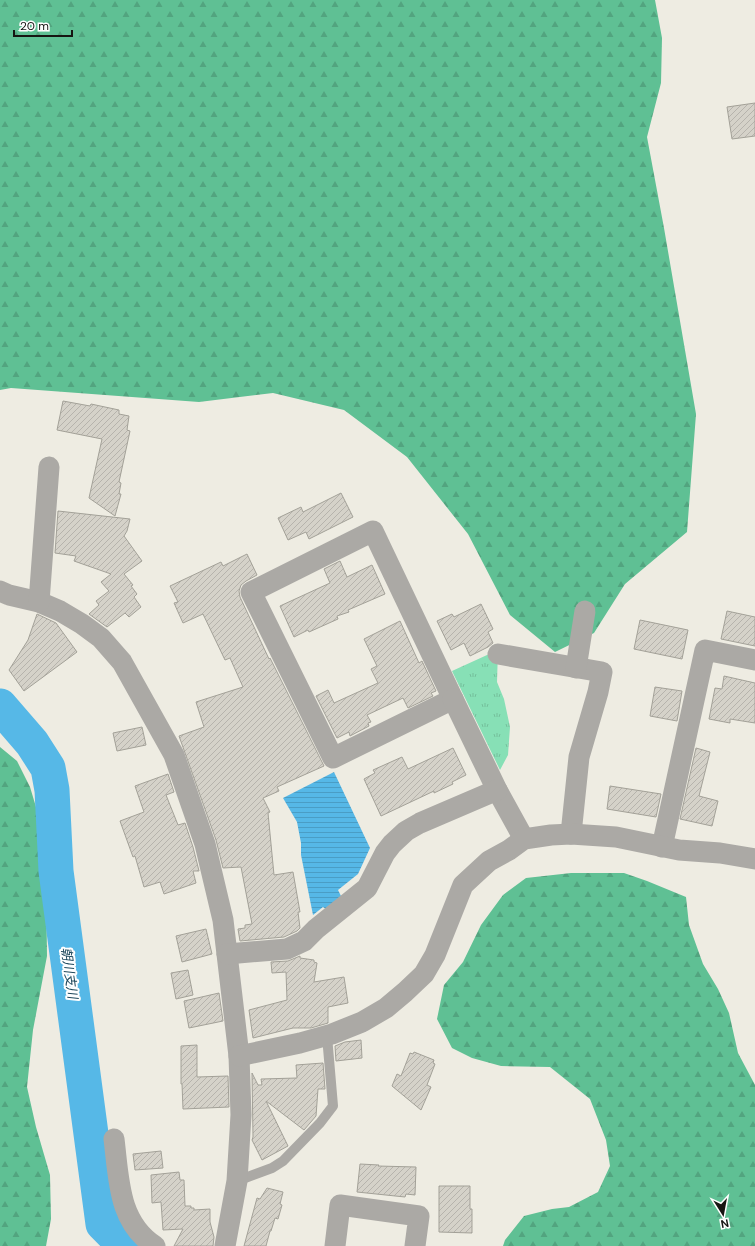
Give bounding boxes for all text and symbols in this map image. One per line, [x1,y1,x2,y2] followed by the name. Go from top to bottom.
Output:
[14,12,72,38] scale bar
[20,18,49,34] text: 20 m
[57,946,82,1002] water label: 朝川支川
[703,1194,743,1234] north arrow
[720,1216,730,1231] text: N

